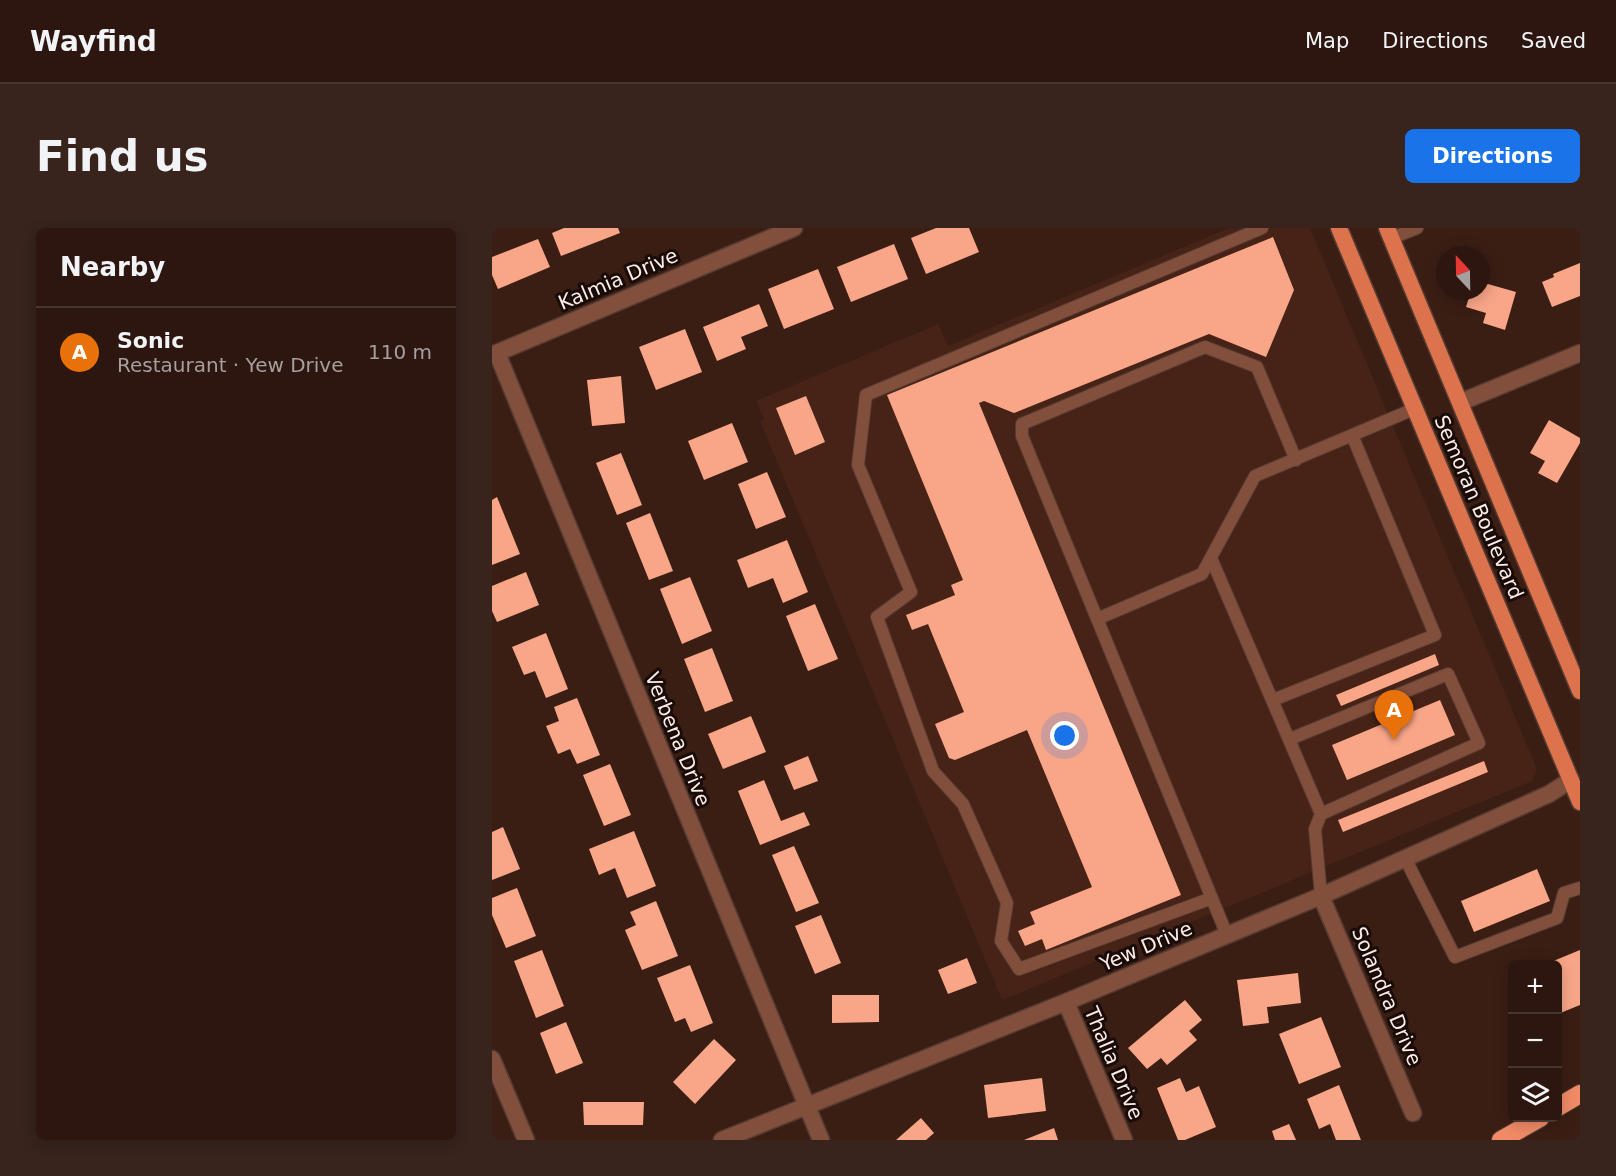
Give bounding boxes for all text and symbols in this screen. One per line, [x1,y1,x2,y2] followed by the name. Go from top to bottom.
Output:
[30,25,157,58] text: Wayfind
[1305,29,1349,53] text: Map
[1382,29,1488,53] text: Directions
[1521,29,1586,53] text: Saved
[1405,129,1580,183] button: Directions
[36,132,209,181] text: Find us
[555,243,681,315] street label: Kalmia Drive
[1436,246,1490,300] north arrow
[60,252,165,282] text: Nearby
[117,328,184,353] text: Sonic
[72,340,87,364] text: A
[368,340,432,364] text: 110 m
[117,353,343,377] text: Restaurant · Yew Drive
[1429,411,1529,603] street label: Semoran Boulevard
[640,669,716,809] street label: Verbena Drive
[1374,690,1414,740] pin: A
[1050,721,1079,750] your location
[1095,916,1196,977] street label: Yew Drive
[1347,923,1427,1069] street label: Solandra Drive
[1508,960,1562,1122] map controls
[1508,960,1562,1014] button: +
[1079,1002,1149,1123] street label: Thalia Drive
[1508,1014,1562,1068] button: −
[1508,1068,1562,1122] button: layers

